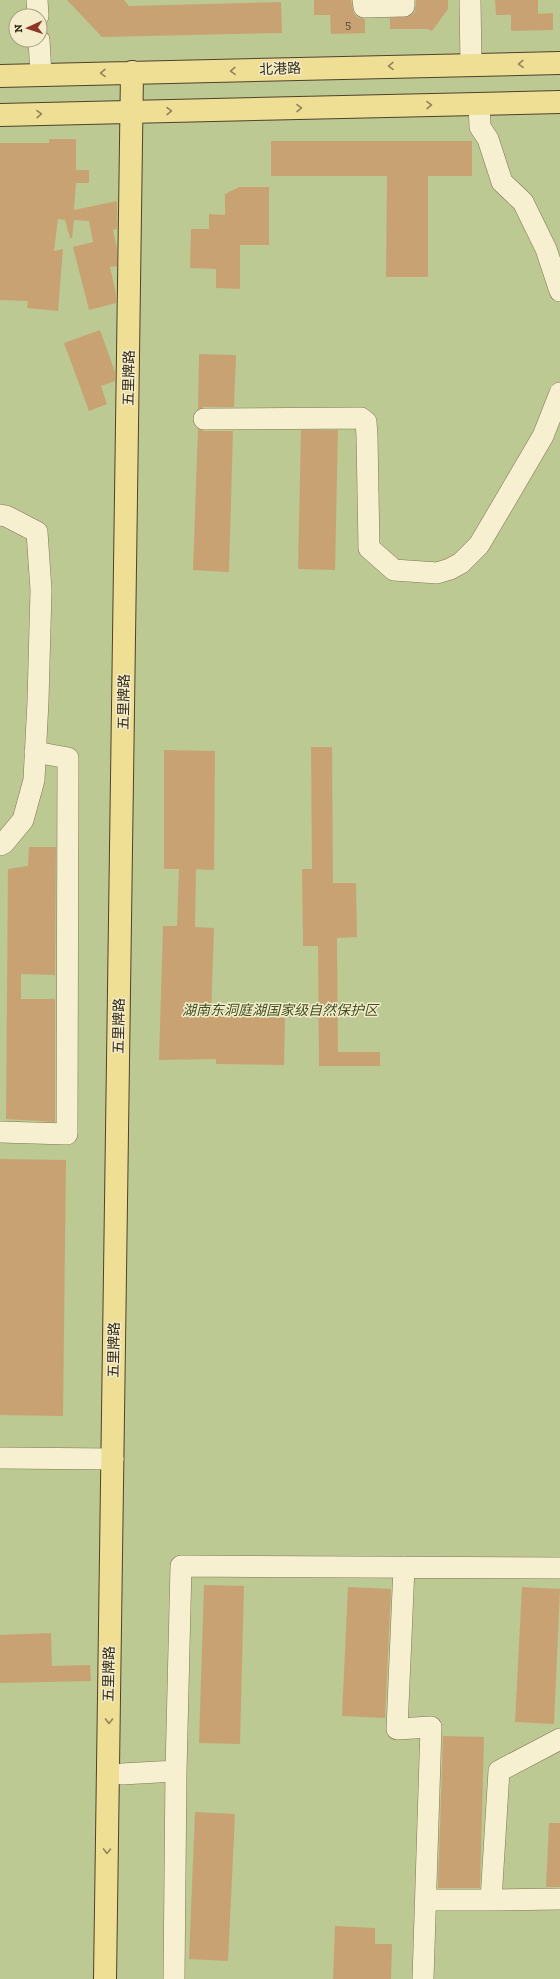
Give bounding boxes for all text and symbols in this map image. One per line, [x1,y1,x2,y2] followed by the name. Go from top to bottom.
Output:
[8,8,48,48] north arrow
[345,17,351,31] house number: 5
[12,23,25,33] text: N
[259,60,301,78] street label: 北港路
[518,60,524,68] one-way arrow
[388,62,394,70] one-way arrow
[230,67,236,75] one-way arrow
[100,69,106,77] one-way arrow
[426,101,432,109] one-way arrow
[296,104,302,112] one-way arrow
[166,107,172,115] one-way arrow
[36,110,42,119] one-way arrow
[120,350,138,406] street label: 五里牌路
[115,674,133,730] street label: 五里牌路
[110,998,128,1054] street label: 五里牌路
[182,1002,380,1019] park label: 湖南东洞庭湖国家级自然保护区
[105,1322,123,1378] street label: 五里牌路
[100,1646,118,1702] street label: 五里牌路
[105,1718,113,1724] one-way arrow
[103,1848,111,1854] one-way arrow

